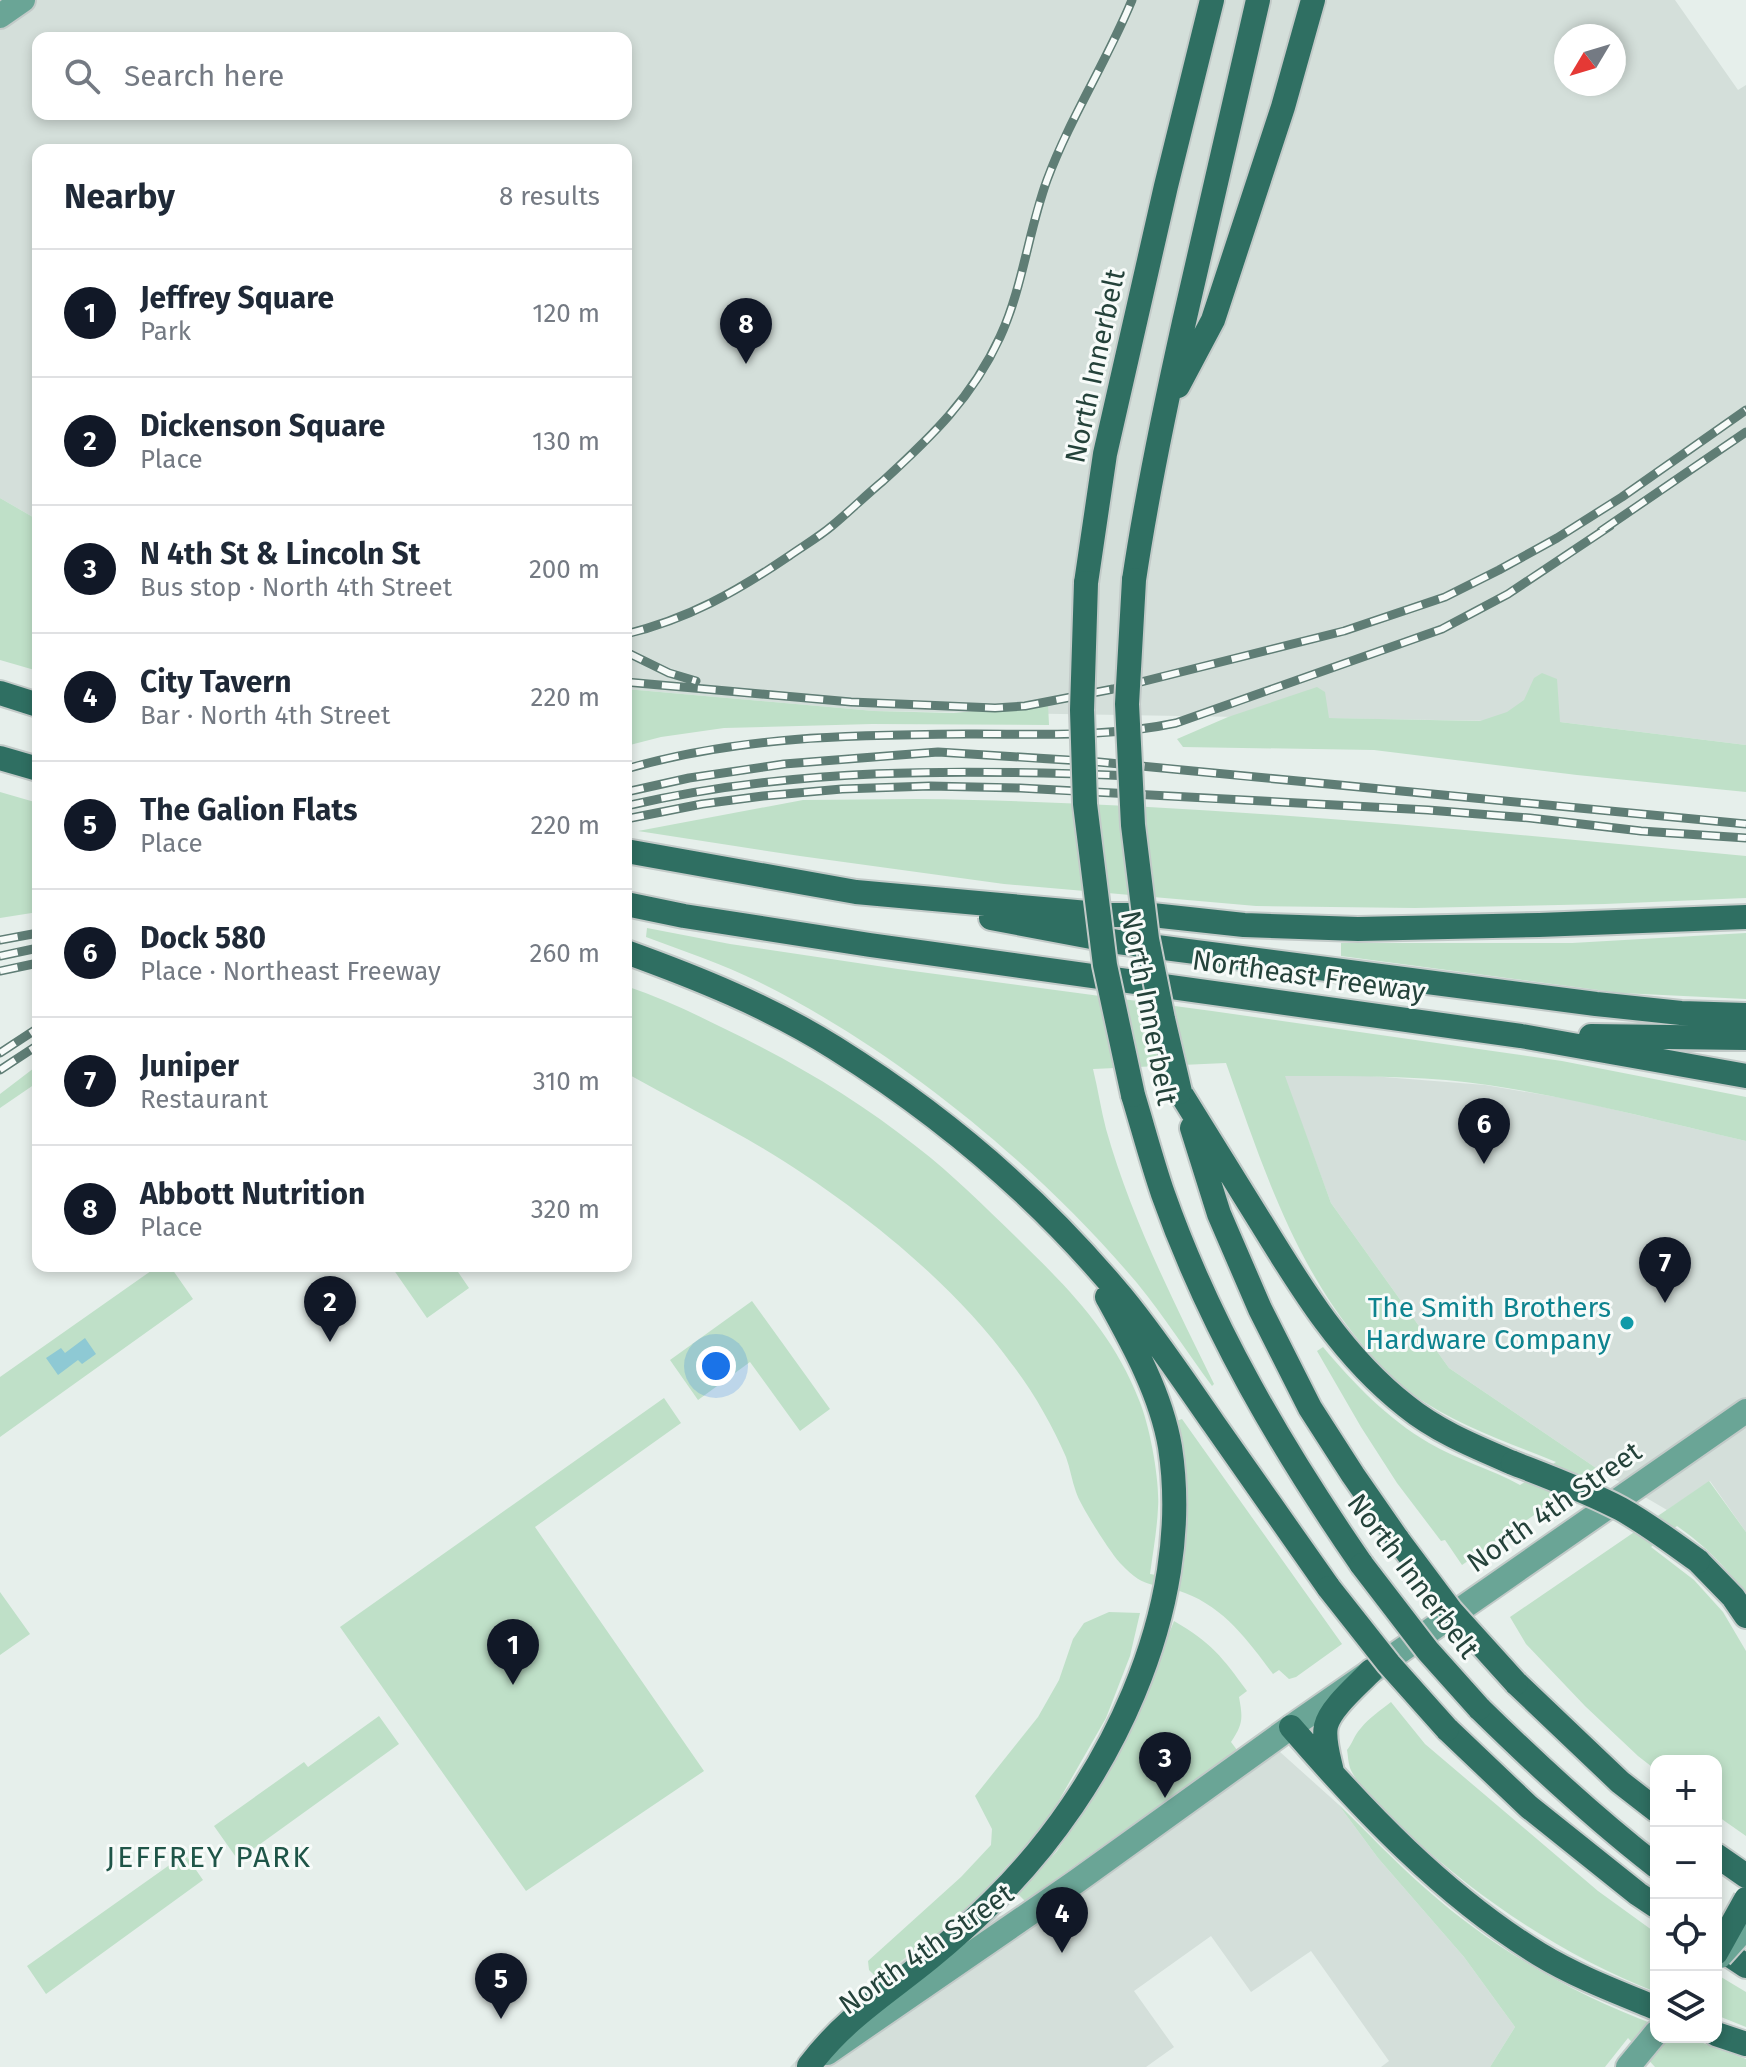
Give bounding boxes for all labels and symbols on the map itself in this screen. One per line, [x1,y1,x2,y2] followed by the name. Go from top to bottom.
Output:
[1554,24,1626,96] north arrow
[1058,265,1132,466] street label: North Innerbelt
[720,298,772,364] pin: 8
[1114,908,1184,1109] street label: North Innerbelt
[1190,943,1428,1009] street label: Northeast Freeway
[1458,1098,1510,1164] pin: 6
[1639,1237,1691,1303] pin: 7
[304,1276,356,1342] pin: 2
[1365,1291,1611,1356] place label: The Smith Brothers Hardware Company
[1618,1314,1636,1332] marker: The Smith Brothers Hardware Company
[696,1346,736,1386] your location
[1461,1434,1648,1579] street label: North 4th Street
[1340,1487,1486,1666] street label: North Innerbelt
[487,1619,539,1685] pin: 1
[1139,1732,1191,1798] pin: 3
[106,1839,312,1875] district label: JEFFREY PARK
[833,1876,1020,2021] street label: North 4th Street
[1036,1887,1088,1953] pin: 4
[475,1953,527,2019] pin: 5

